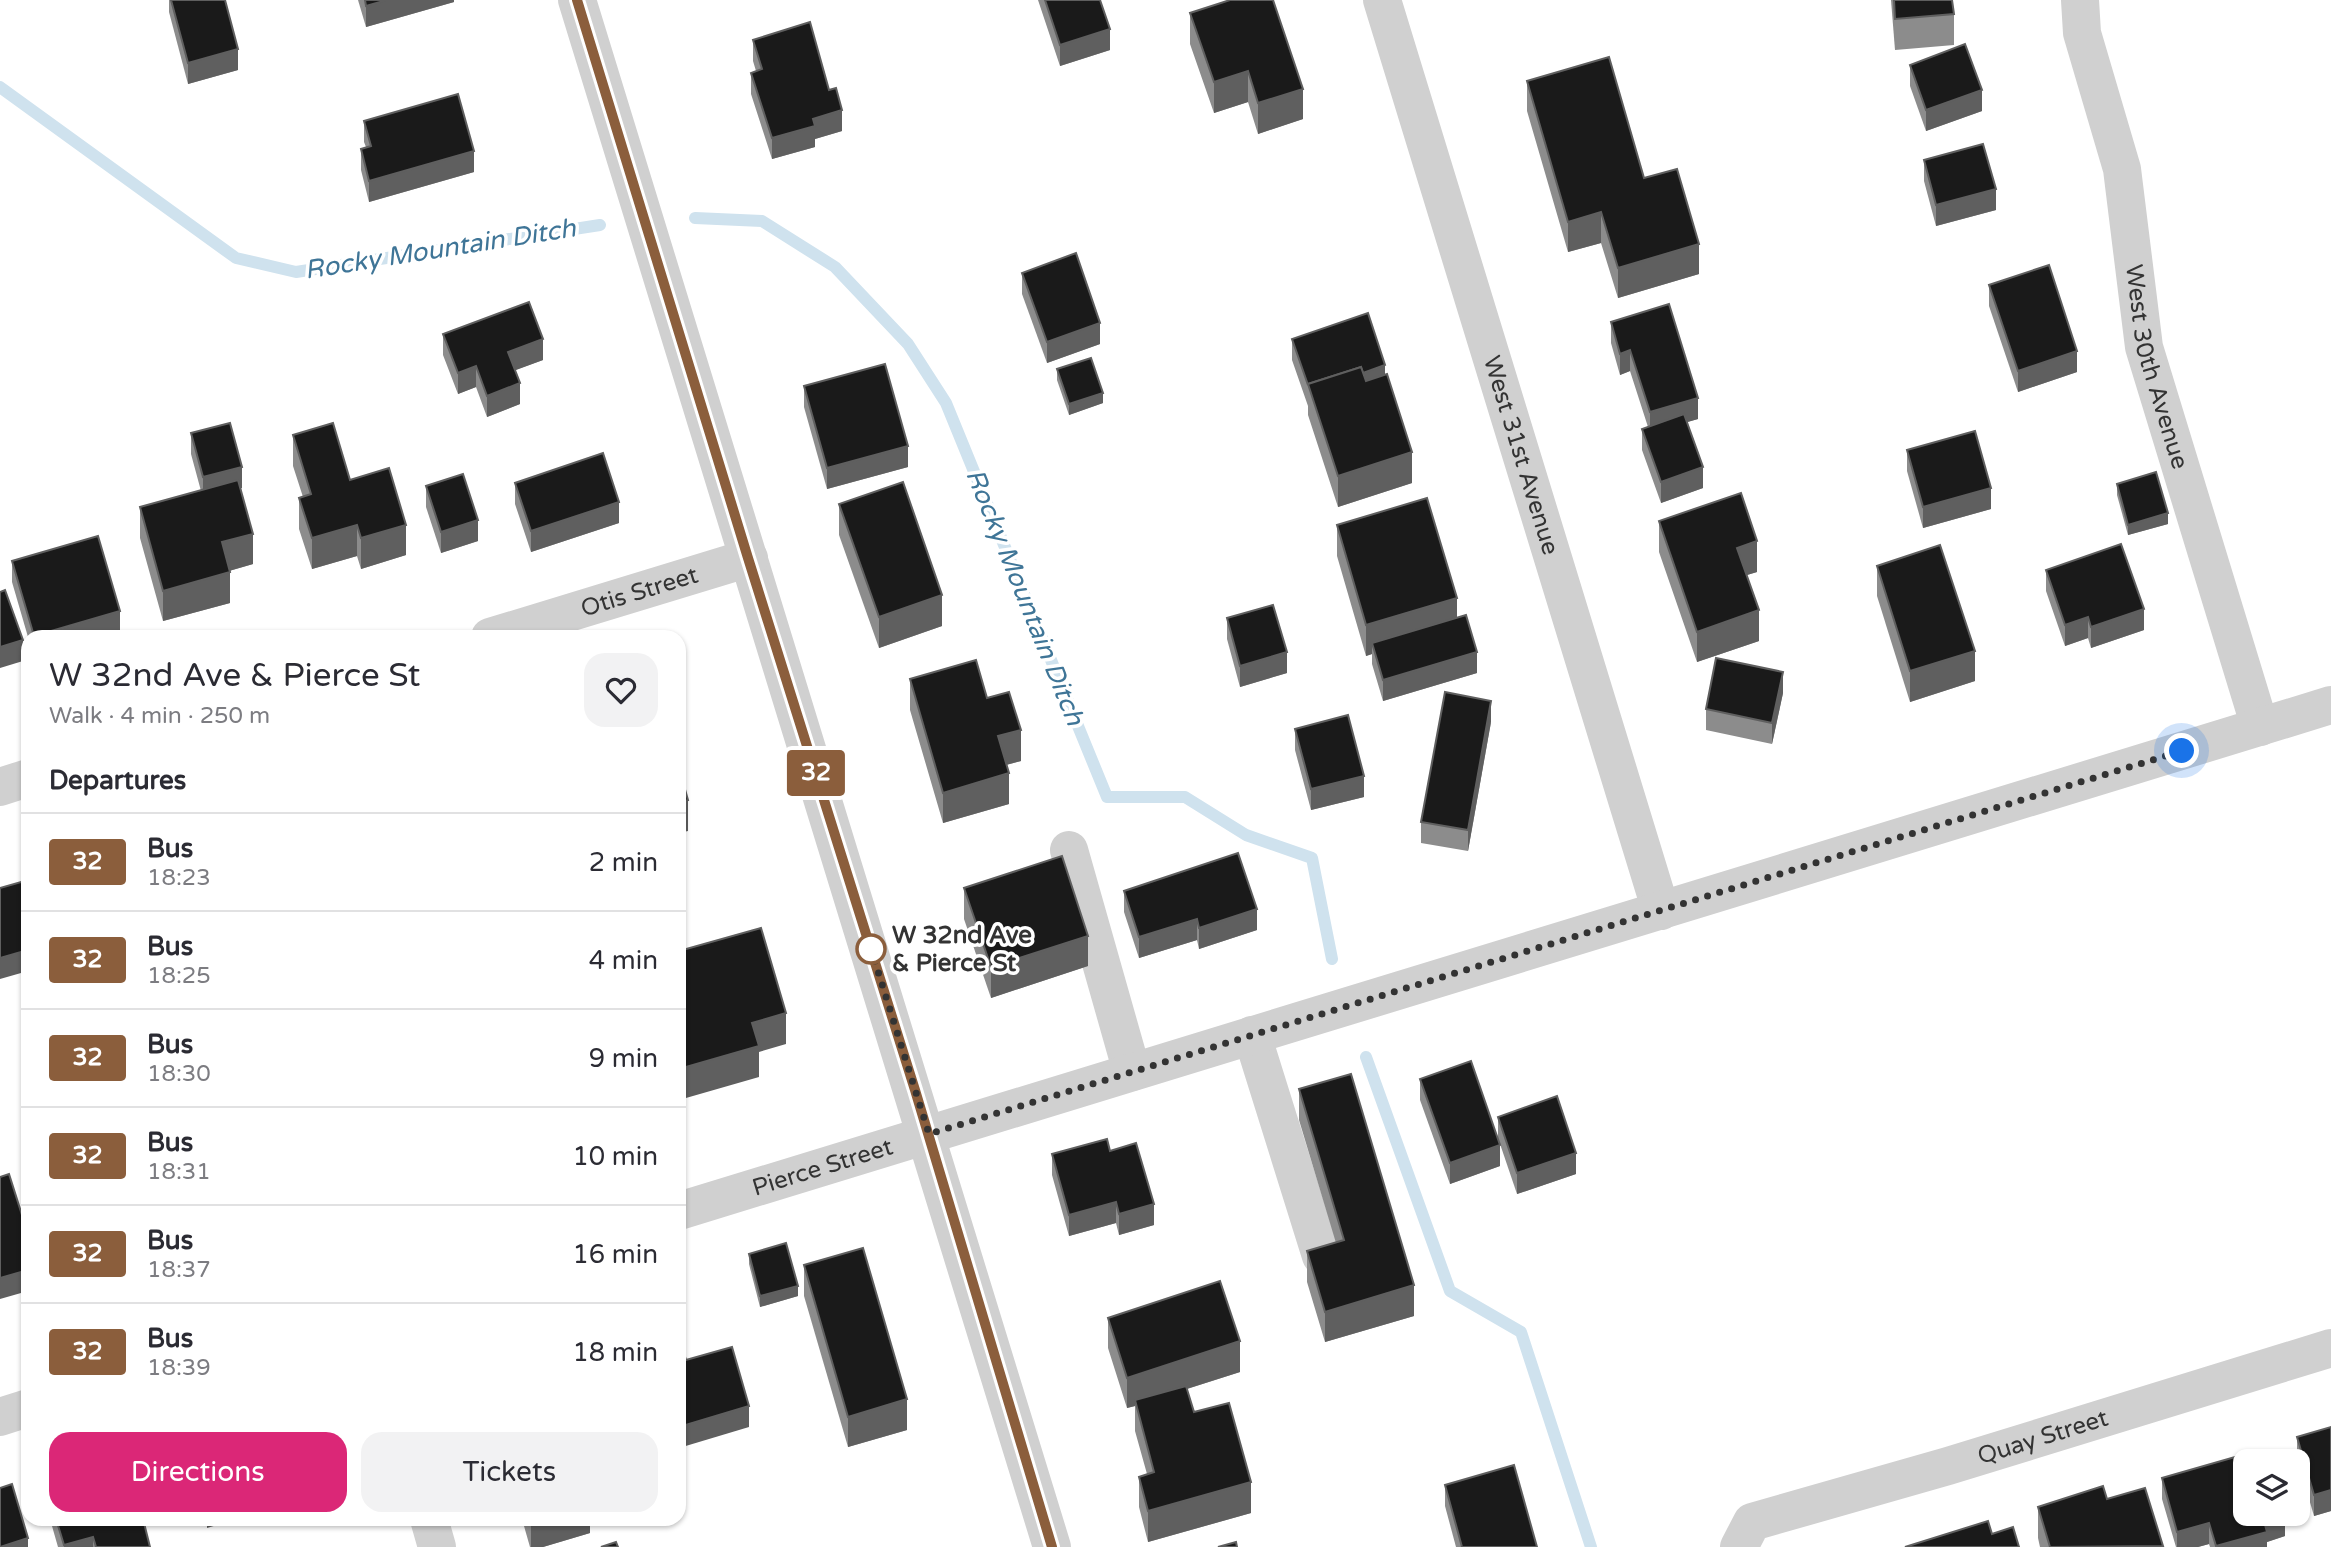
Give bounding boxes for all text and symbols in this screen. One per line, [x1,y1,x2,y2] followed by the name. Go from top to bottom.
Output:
[302,212,579,286] water label: Rocky Mountain Ditch
[2119,263,2195,472] street label: West 30th Avenue
[1477,352,1566,558] street label: West 31st Avenue
[959,464,1091,731] water label: Rocky Mountain Ditch
[577,560,701,623] street label: Otis Street
[584,653,658,727] button: heart
[49,656,420,695] text: W 32nd Ave & Pierce St
[49,702,270,730] text: Walk · 4 min · 250 m
[2164,733,2199,768] your location
[784,750,848,796] line badge: 32
[801,758,831,787] text: 32
[49,765,186,796] text: Departures
[147,833,193,864] text: Bus
[72,847,103,876] text: 32
[589,847,658,878] text: 2 min
[147,864,211,892] text: 18:23
[892,921,1032,978] place label: W 32nd Ave & Pierce St
[147,931,193,962] text: Bus
[856,934,886,964] marker: W 32nd Ave & Pierce St
[72,945,103,974] text: 32
[589,945,658,976] text: 4 min
[147,962,211,990] text: 18:25
[147,1029,193,1060] text: Bus
[72,1043,103,1072] text: 32
[589,1043,658,1074] text: 9 min
[147,1060,211,1088] text: 18:30
[147,1127,193,1158] text: Bus
[749,1132,896,1202] street label: Pierce Street
[72,1141,103,1170] text: 32
[572,1141,658,1172] text: 10 min
[147,1158,211,1186] text: 18:31
[147,1225,193,1256] text: Bus
[72,1239,103,1268] text: 32
[572,1239,658,1270] text: 16 min
[147,1256,211,1284] text: 18:37
[147,1323,193,1354] text: Bus
[72,1337,103,1366] text: 32
[572,1337,658,1368] text: 18 min
[147,1354,211,1382] text: 18:39
[1974,1403,2111,1471] street label: Quay Street
[49,1432,347,1512] button: Directions
[361,1432,658,1512] button: Tickets
[2233,1449,2310,1526] map controls
[2233,1449,2310,1526] button: layers

